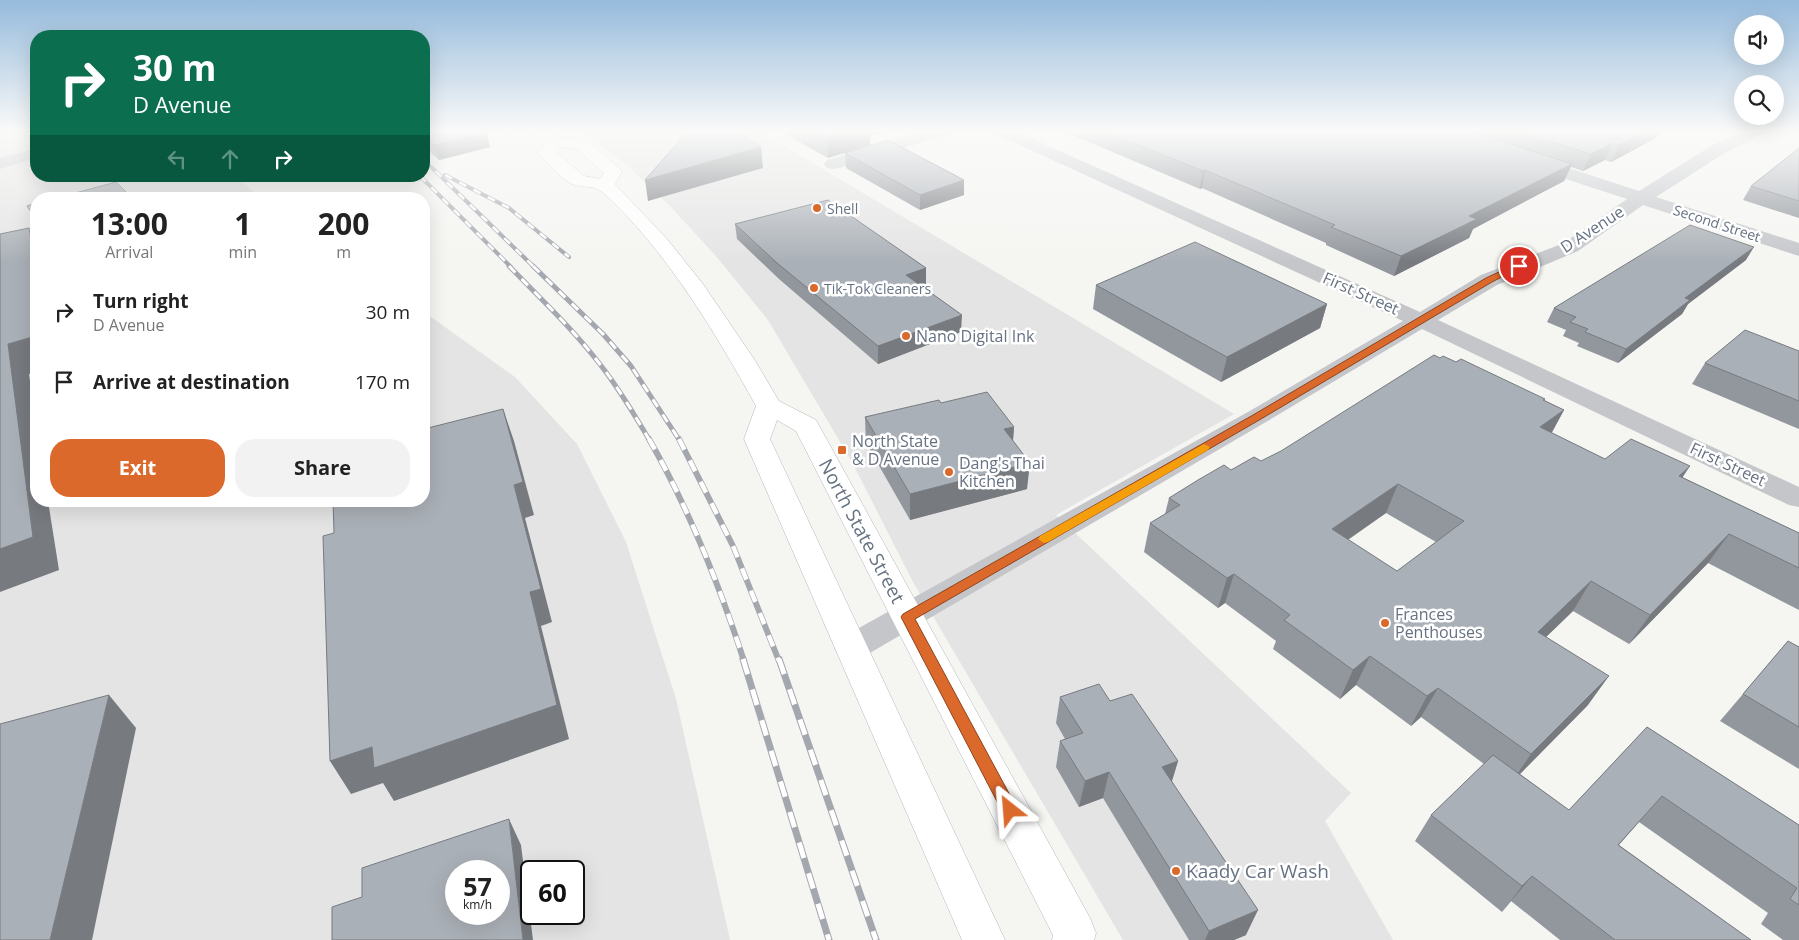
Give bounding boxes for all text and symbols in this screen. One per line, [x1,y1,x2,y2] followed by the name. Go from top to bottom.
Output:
[1734,15,1784,125] map controls
[1734,15,1784,65] button: sound
[133,44,216,91] text: 30 m
[50,50,115,115] icon: right
[1734,75,1784,125] button: search
[133,89,231,119] text: D Avenue
[163,145,191,173] icon: left
[216,145,244,173] icon: ahead
[269,145,297,173] icon: right
[827,199,858,218] place label: Shell
[1556,200,1628,258] street label: D Avenue
[1671,200,1763,246] street label: Second Street
[811,202,823,214] marker: Shell
[91,203,168,244] text: 13:00
[234,203,251,244] text: 1
[318,203,369,244] text: 200
[105,241,153,263] text: Arrival
[229,241,257,263] text: min
[336,241,351,263] text: m
[1498,245,1540,287] pin
[1505,252,1533,280] icon: arrive
[1320,266,1403,320] street label: First Street
[824,279,931,298] place label: Tik-Tok Cleaners
[808,282,820,294] marker: Tik-Tok Cleaners
[93,288,188,314] text: Turn right
[50,298,78,326] icon: right
[366,299,410,325] text: 30 m
[93,314,164,336] text: D Avenue
[916,325,1035,347] place label: Nano Digital Ink
[900,330,912,342] marker: Nano Digital Ink
[50,368,78,396] icon: arrive
[93,369,290,395] text: Arrive at destination
[355,369,410,395] text: 170 m
[852,430,939,470] place label: North State & D Avenue
[1687,437,1770,491] street label: First Street
[50,439,225,497] button: Exit
[235,439,410,497] button: Share
[836,444,848,456] marker: North State & D Avenue
[959,452,1045,492] place label: Dang's Thai Kitchen
[813,454,911,608] street label: North State Street
[943,466,955,478] marker: Dang's Thai Kitchen
[1395,603,1483,643] place label: Frances Penthouses
[1379,617,1391,629] marker: Frances Penthouses
[983,783,1035,835] position arrow
[1186,858,1329,884] place label: Kaady Car Wash
[520,860,585,925] speed limit sign: 60
[1170,865,1182,877] marker: Kaady Car Wash
[463,869,492,903] text: 57
[463,896,492,913] text: km/h

